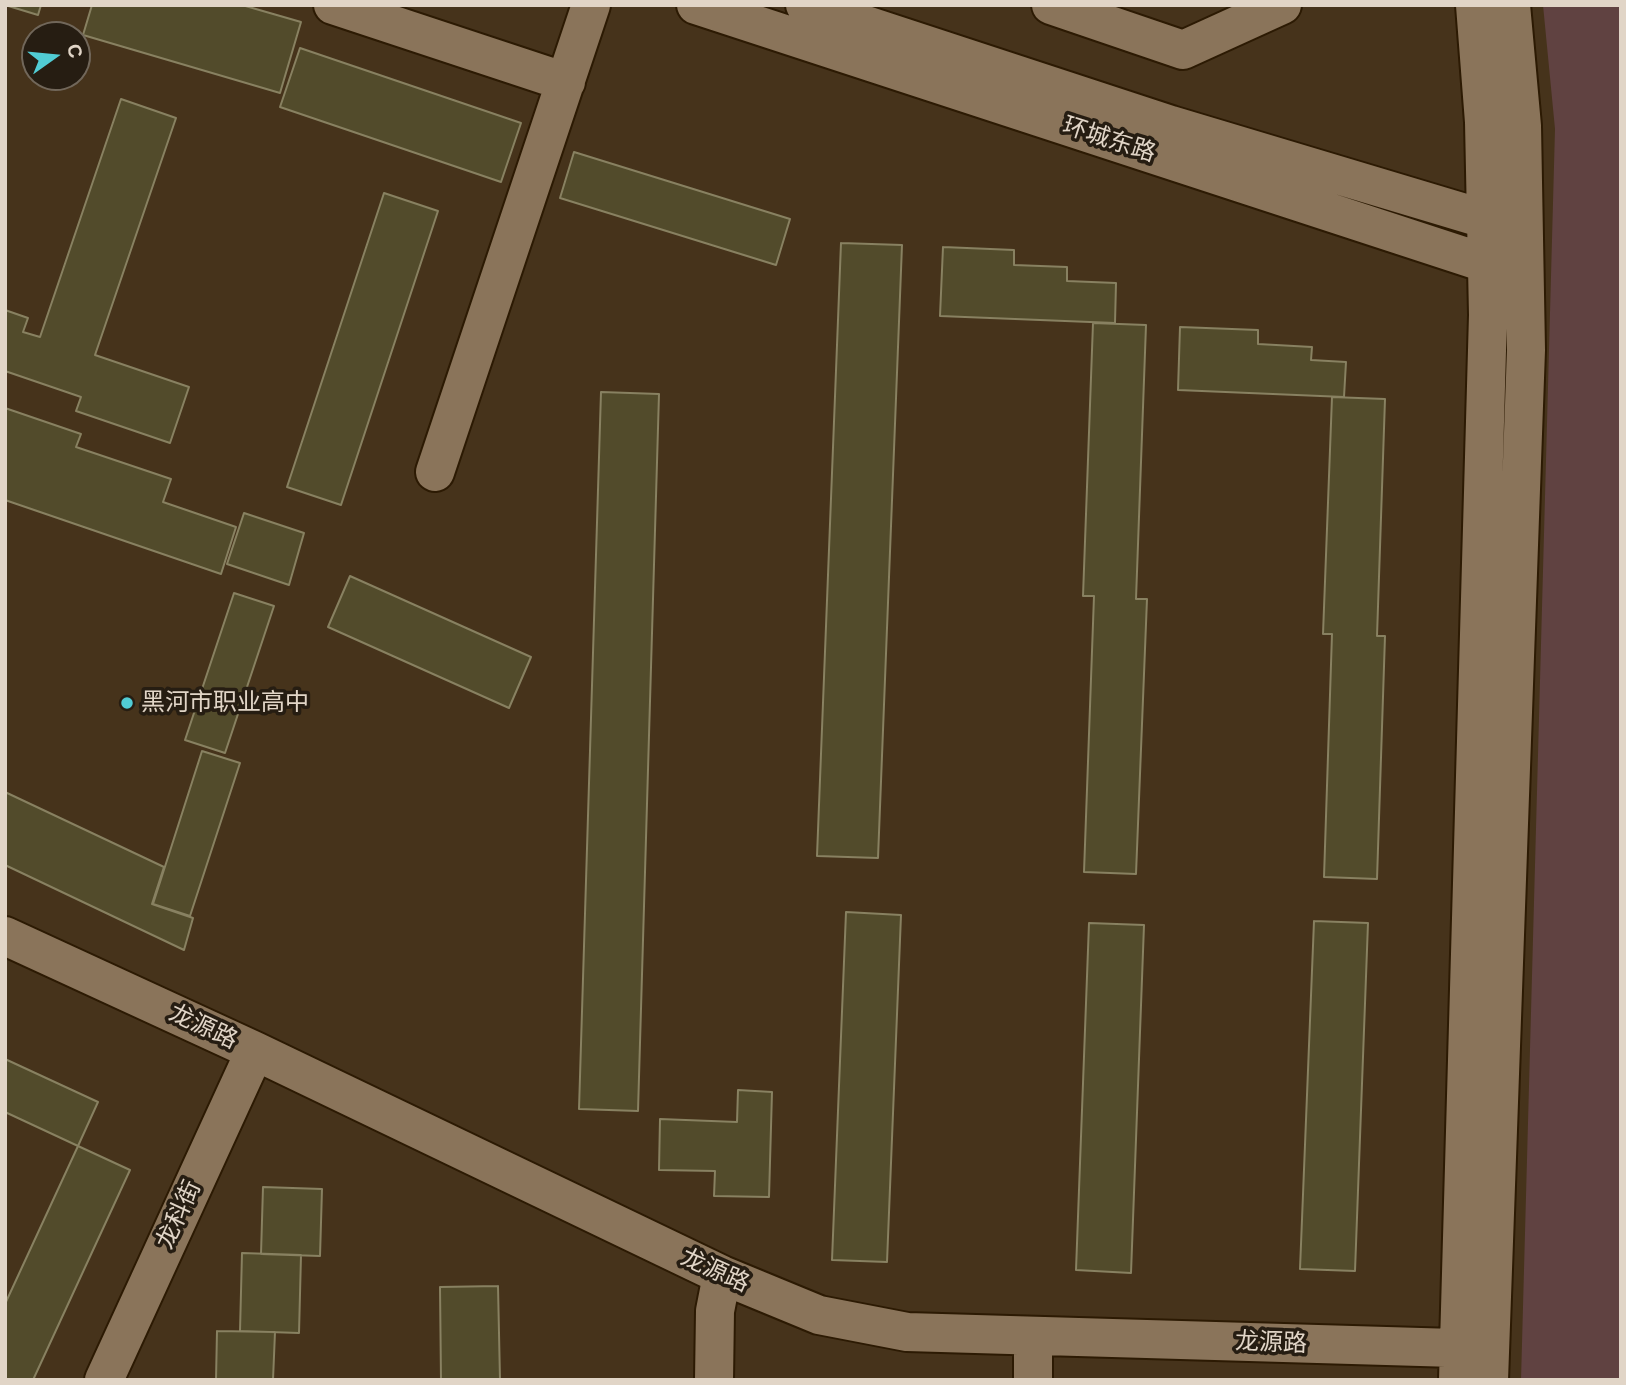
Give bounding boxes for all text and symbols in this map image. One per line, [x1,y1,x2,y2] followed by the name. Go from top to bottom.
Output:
[21,21,91,91] north arrow
[62,41,88,61] text: С
[1059,111,1159,169] street label: 环城东路
[141,689,309,717] place label: 黑河市职业高中
[119,695,135,711] marker: 黑河市职业高中
[164,999,242,1055] street label: 龙源路
[151,1176,207,1254] street label: 龙科街
[676,1243,754,1299] street label: 龙源路
[1235,1327,1307,1359] street label: 龙源路

